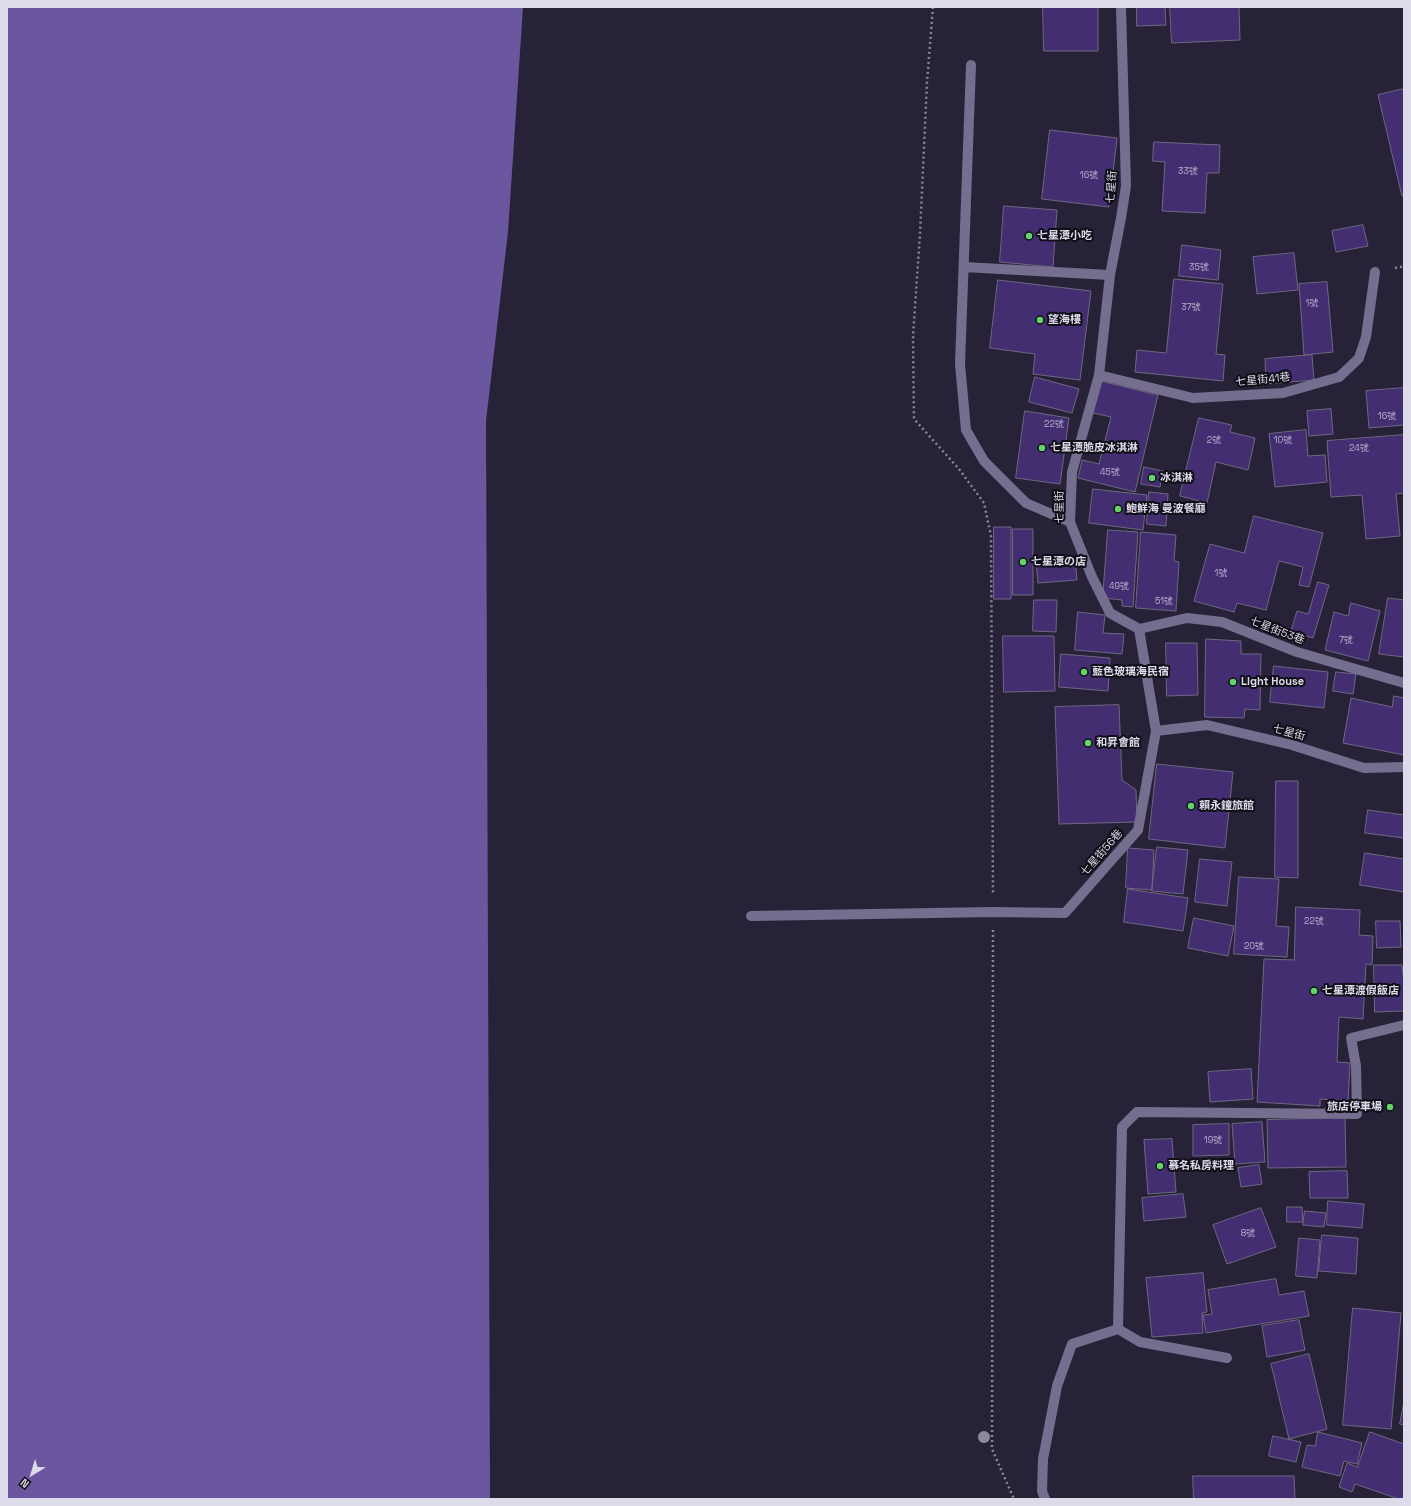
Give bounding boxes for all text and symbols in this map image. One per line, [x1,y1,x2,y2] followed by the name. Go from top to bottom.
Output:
[1178,167,1198,177] house number: 33號
[1104,170,1120,204] street label: 七星街
[1080,171,1098,181] house number: 16號
[1037,229,1092,243] place label: 七星潭小吃
[1024,231,1034,241] marker: 七星潭小吃
[1189,263,1209,273] house number: 35號
[1306,299,1318,309] house number: 1號
[1181,303,1201,313] house number: 37號
[1048,313,1081,327] place label: 望海樓
[1035,315,1045,325] marker: 望海樓
[1235,371,1291,389] street label: 七星街41巷
[1378,412,1396,422] house number: 16號
[1044,420,1064,430] house number: 22號
[1207,436,1221,446] house number: 2號
[1274,436,1292,446] house number: 10號
[1050,441,1138,455] place label: 七星潭脆皮冰淇淋
[1037,443,1047,453] marker: 七星潭脆皮冰淇淋
[1349,444,1369,454] house number: 24號
[1100,468,1120,478] house number: 45號
[1160,471,1193,485] place label: 冰淇淋
[1147,473,1157,483] marker: 冰淇淋
[1053,490,1067,524] street label: 七星街
[1126,502,1206,516] place label: 鮑鮮海 曼波餐廳
[1113,504,1123,514] marker: 鮑鮮海 曼波餐廳
[1031,555,1086,569] place label: 七星潭の店
[1018,557,1028,567] marker: 七星潭の店
[1215,569,1227,579] house number: 1號
[1109,582,1129,592] house number: 49號
[1155,597,1173,607] house number: 51號
[1248,615,1306,647] street label: 七星街53巷
[1339,636,1353,646] house number: 7號
[1092,665,1169,679] place label: 藍色玻璃海民宿
[1079,667,1089,677] marker: 藍色玻璃海民宿
[1241,675,1304,689] place label: Light House
[1228,677,1238,687] marker: Light House
[1271,722,1307,744] street label: 七星街
[1096,736,1140,750] place label: 和昇會館
[1083,738,1093,748] marker: 和昇會館
[1199,799,1254,813] place label: 賴永鐘旅館
[1186,801,1196,811] marker: 賴永鐘旅館
[1078,827,1126,879] street label: 七星街56巷
[1304,917,1324,927] house number: 22號
[1244,942,1264,952] house number: 20號
[1322,984,1399,998] place label: 七星潭渡假飯店
[1309,986,1319,996] marker: 七星潭渡假飯店
[1327,1100,1382,1114] place label: 旅店停車場
[1385,1102,1395,1112] marker: 旅店停車場
[1204,1136,1222,1146] house number: 19號
[1168,1159,1234,1173] place label: 慕名私房料理
[1155,1161,1165,1171] marker: 慕名私房料理
[1241,1229,1255,1239] house number: 8號
[12,1454,52,1494] north arrow
[17,1476,32,1491] text: N

